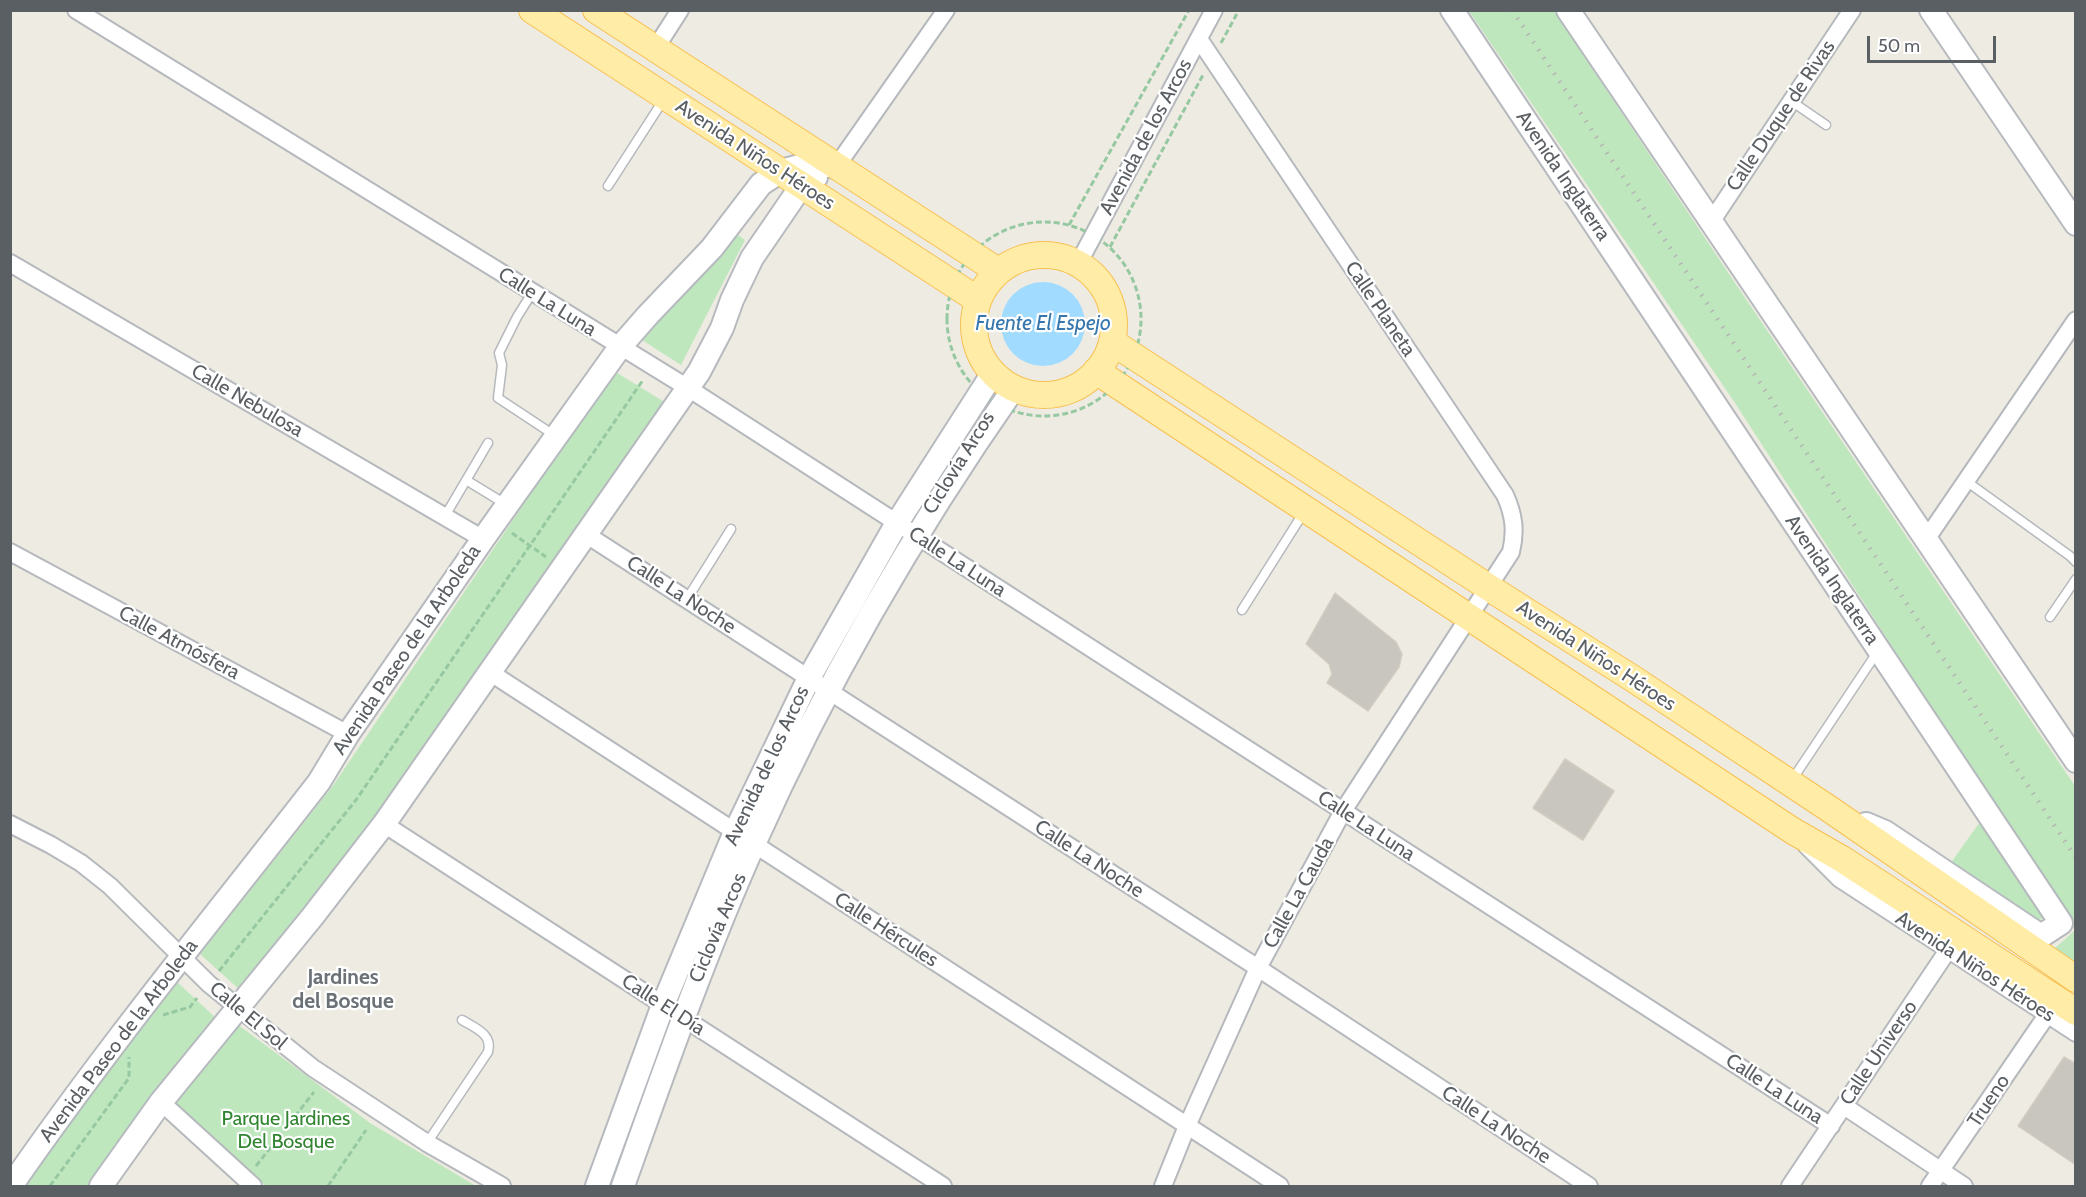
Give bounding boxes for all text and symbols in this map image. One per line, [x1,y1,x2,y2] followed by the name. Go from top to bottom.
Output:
[1870,24,1999,62] scale bar
[1878,35,1920,57] text: 50 m
[1722,36,1840,196] street label: Calle Duque de Rivas
[1095,55,1197,219] street label: Avenida de los Arcos
[671,95,839,215] street label: Avenida Niños Héroes
[1511,107,1615,245] street label: Avenida Inglaterra
[1339,257,1421,361] street label: Calle Planeta
[493,262,601,342] street label: Calle La Luna
[975,311,1111,337] water label: Fuente El Espejo
[187,359,307,443] street label: Calle Nebulosa
[918,407,1000,519] street label: Ciclovía Arcos
[1780,511,1884,649] street label: Avenida Inglaterra
[904,522,1010,602] street label: Calle La Luna
[328,541,486,759] street label: Avenida Paseo de la Arboleda
[622,551,740,639] street label: Calle La Noche
[1512,596,1680,716] street label: Avenida Niños Héroes
[114,601,244,685] street label: Calle Atmósfera
[720,683,814,849] street label: Avenida de los Arcos
[1313,786,1419,866] street label: Calle La Luna
[1030,815,1148,903] street label: Calle La Noche
[1259,833,1339,953] street label: Calle La Cauda
[684,870,752,986] street label: Ciclovía Arcos
[830,888,942,972] street label: Calle Hércules
[1891,907,2059,1027] street label: Avenida Niños Héroes
[35,935,203,1147] street label: Avenida Paseo de la Arboleda
[292,965,394,1015] district label: Jardines del Bosque
[617,969,709,1041] street label: Calle El Día
[204,977,292,1055] street label: Calle El Sol
[1835,996,1923,1110] street label: Calle Universo
[1721,1049,1827,1129] street label: Calle La Luna
[1963,1070,2015,1132] street label: Trueno
[1437,1081,1555,1169] street label: Calle La Noche
[222,1107,350,1154] park label: Parque Jardines Del Bosque

